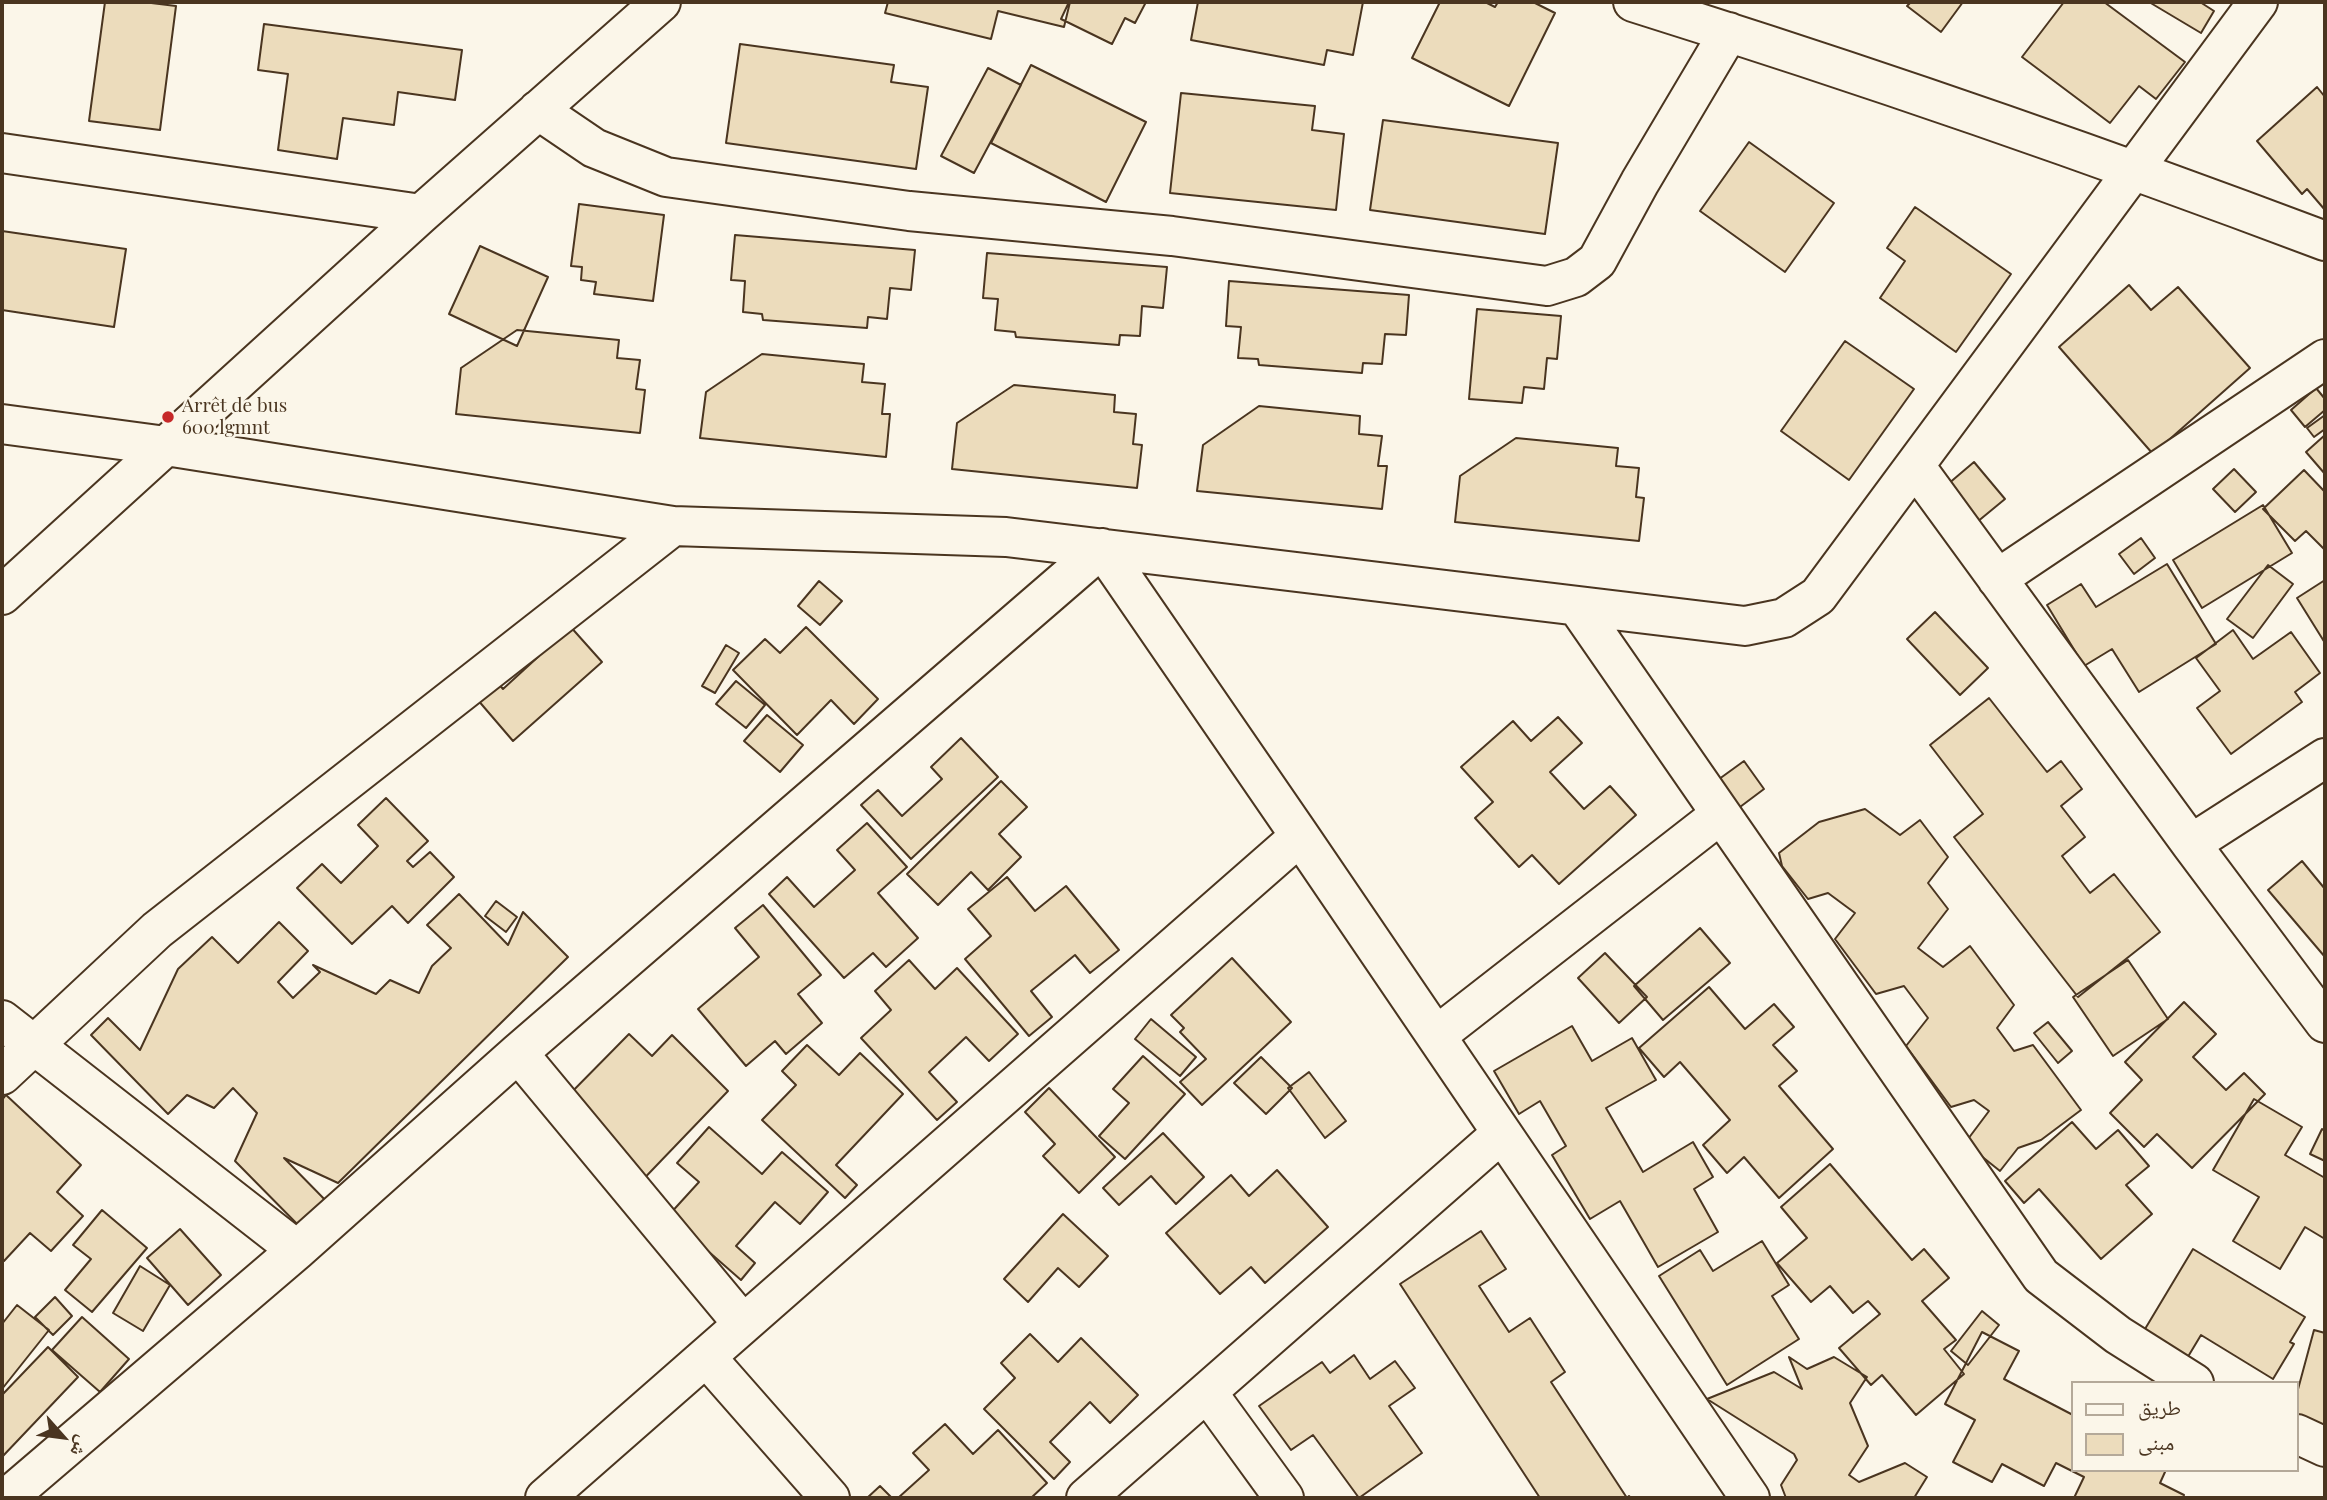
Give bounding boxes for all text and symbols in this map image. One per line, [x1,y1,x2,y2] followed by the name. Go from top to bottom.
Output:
[182,395,287,439] place label: Arrêt de bus 600 lgmnt
[160,409,176,425] marker: Arrêt de bus 600 lgmnt
[2072,1381,2299,1472] legend
[2138,1392,2181,1420] text: طريق
[28,1402,98,1472] north arrow
[2138,1427,2174,1455] text: مبنى
[65,1432,98,1462] text: ش

